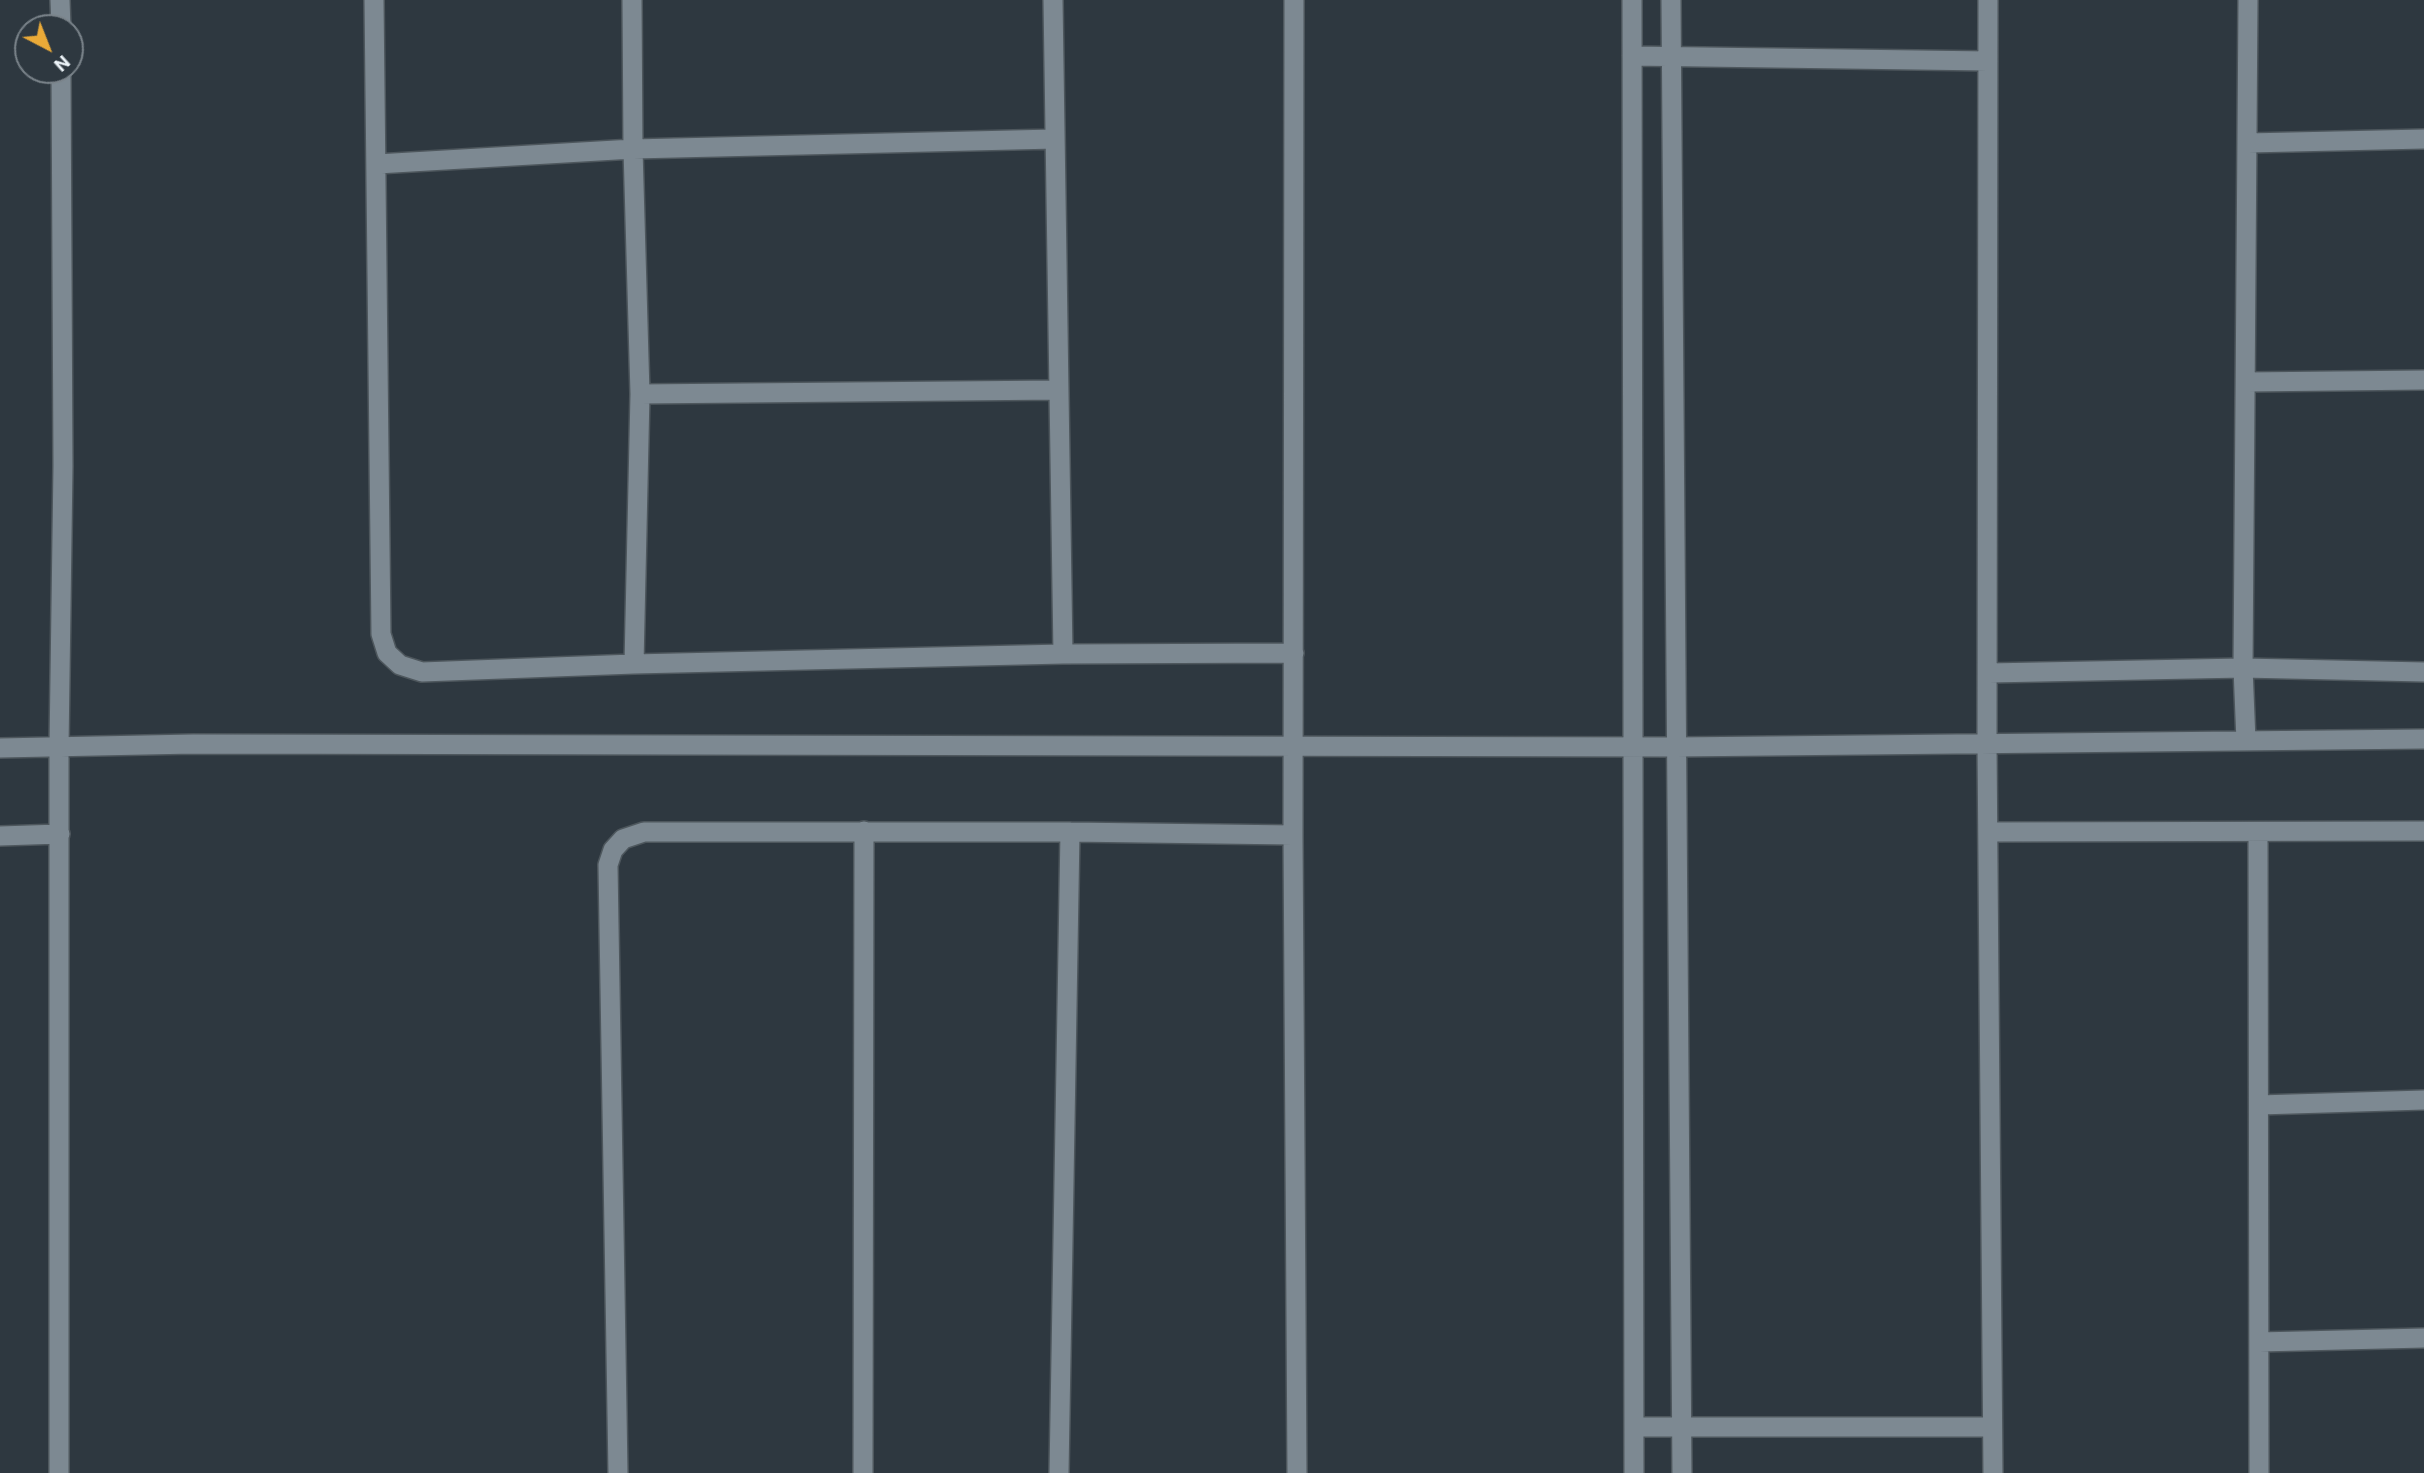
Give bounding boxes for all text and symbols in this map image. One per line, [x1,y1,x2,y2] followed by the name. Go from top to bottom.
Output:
[14,14,84,84] north arrow
[49,50,75,77] text: N

